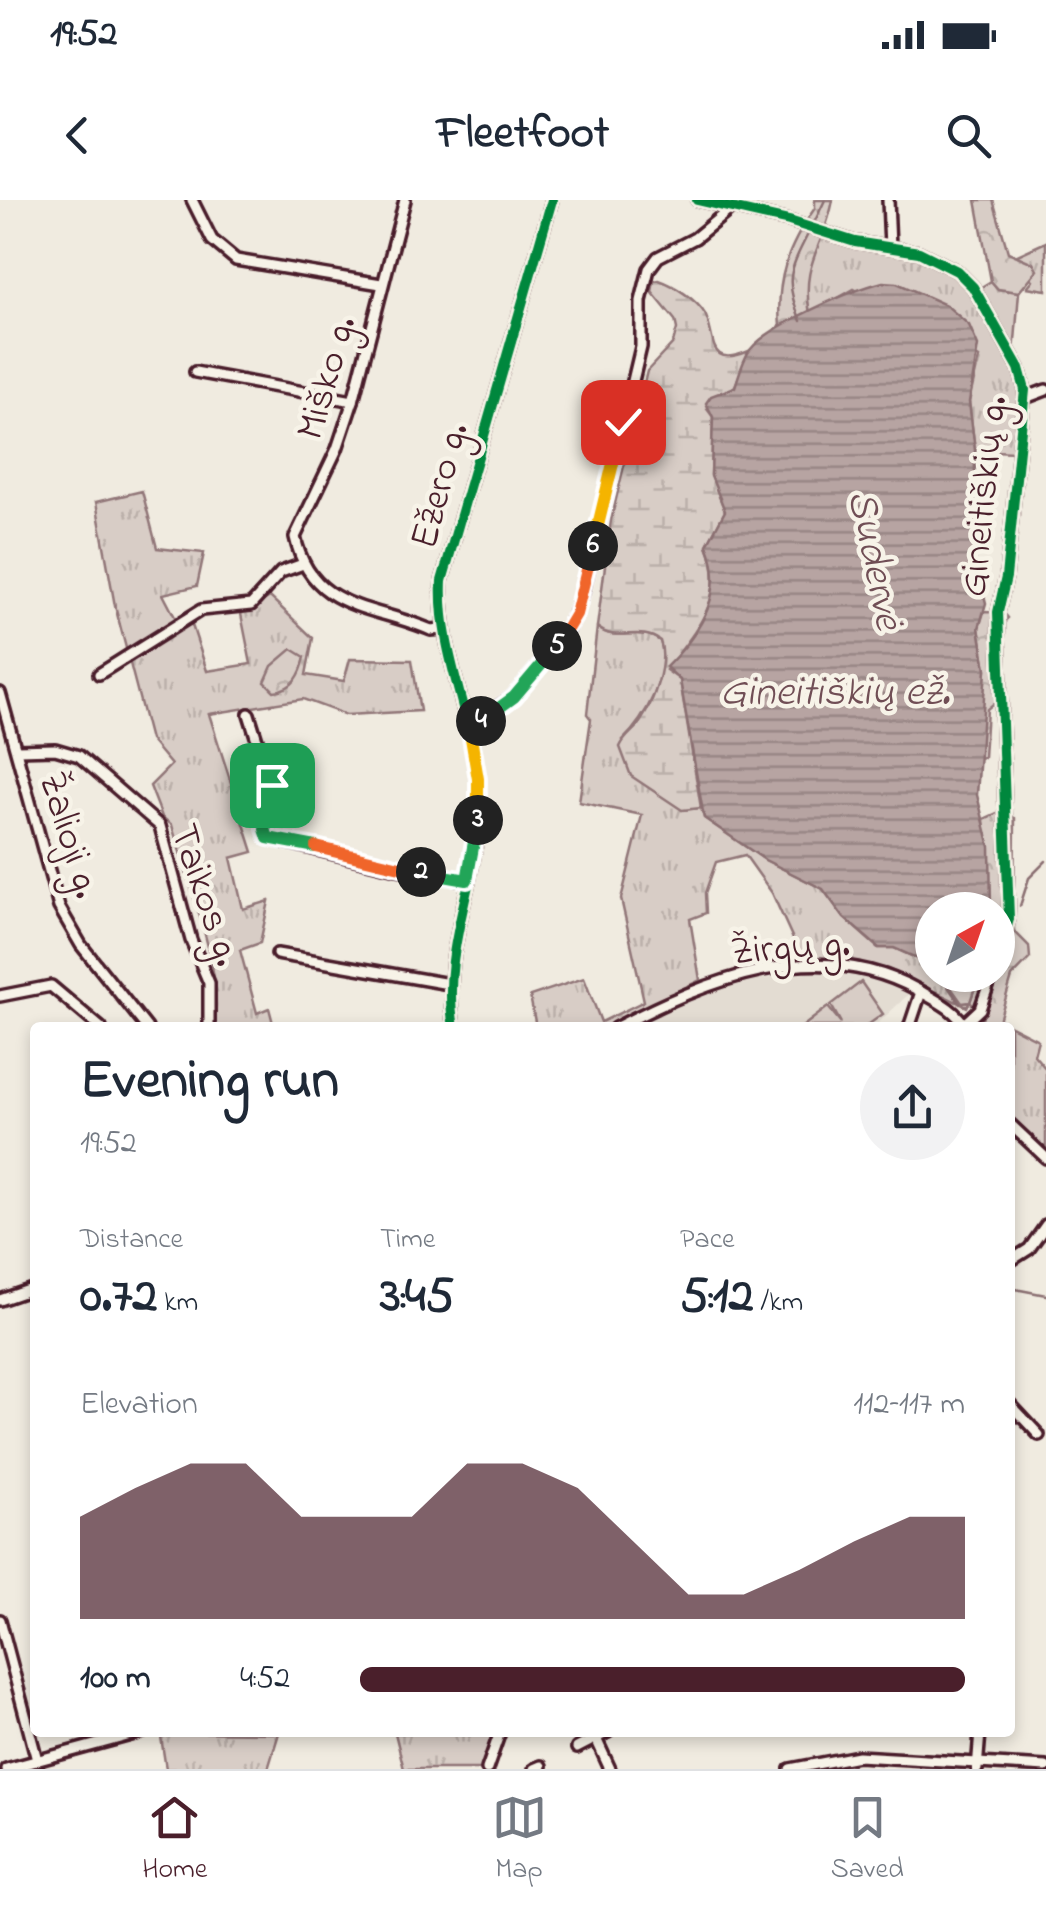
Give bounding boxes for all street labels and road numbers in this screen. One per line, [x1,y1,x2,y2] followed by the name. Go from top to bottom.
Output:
[283,309,374,447] street label: Miško g.
[946,393,1025,600] street label: Gineitiškių g.
[396,417,486,556] street label: Ežero g.
[21,765,115,906] street label: Žalioji g.
[152,817,255,974] street label: Taikos g.
[729,916,852,983] street label: Žirgų g.

